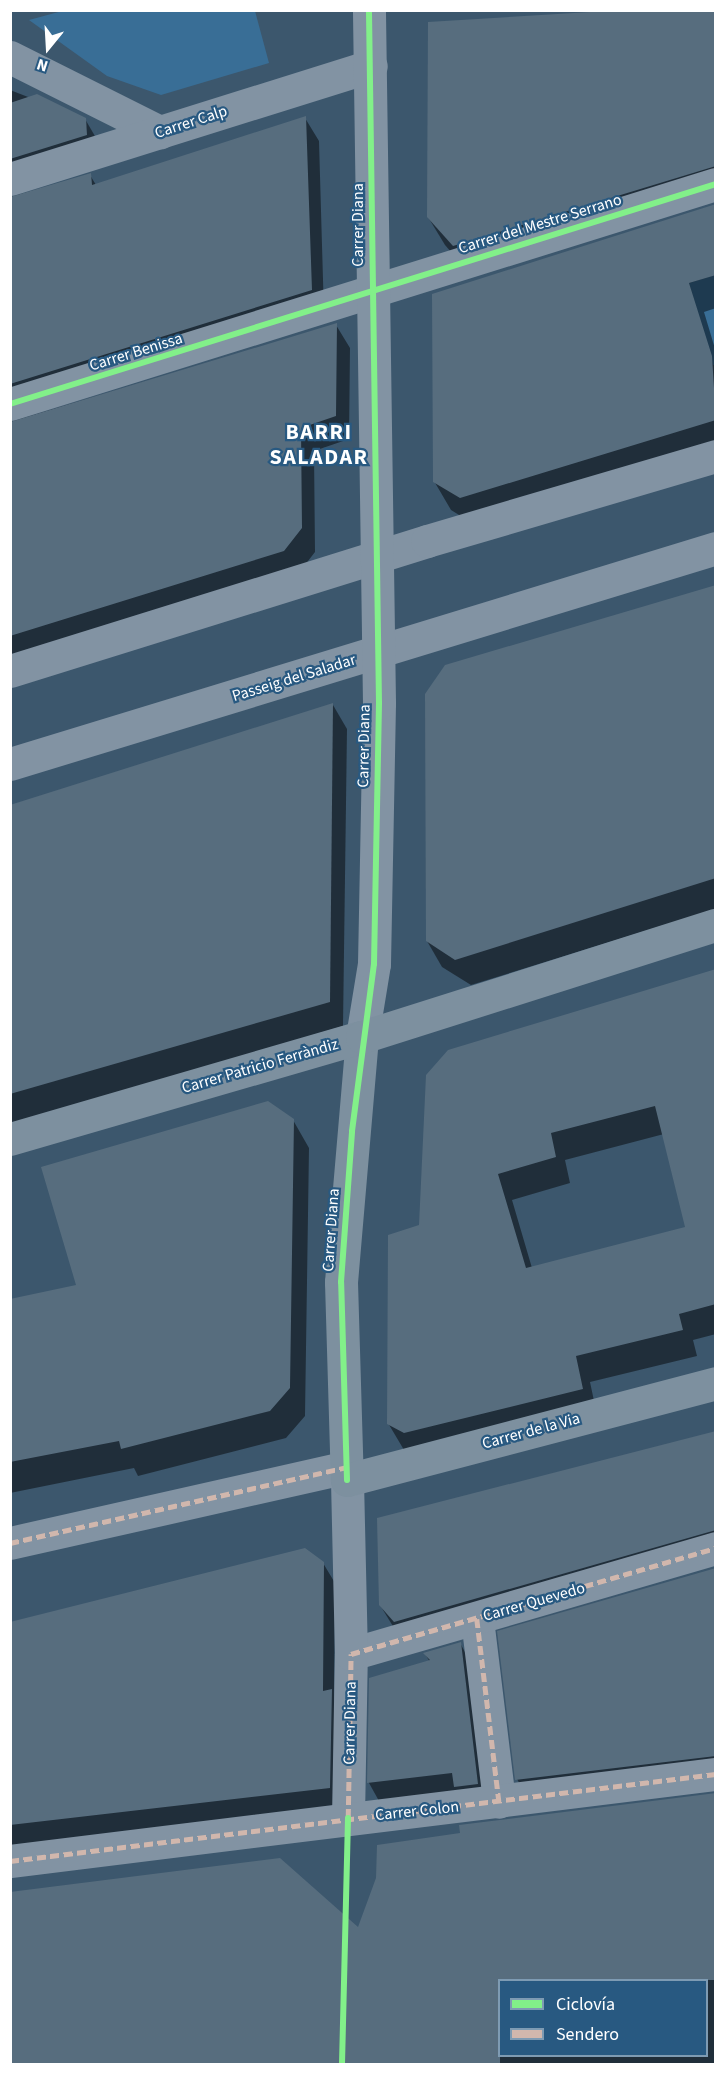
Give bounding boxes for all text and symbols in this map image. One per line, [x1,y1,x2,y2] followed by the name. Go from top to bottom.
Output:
[18,18,78,78] north arrow
[34,53,51,77] text: N
[152,101,230,143] street label: Carrer Calp
[348,183,368,267] street label: Carrer Diana
[456,190,624,258] street label: Carrer del Mestre Serrano
[87,329,185,375] street label: Carrer Benissa
[269,419,369,470] district label: BARRI SALADAR
[230,650,358,706] street label: Passeig del Saladar
[354,704,374,788] street label: Carrer Diana
[180,1034,340,1098] street label: Carrer Patricio Ferràndiz
[319,1188,343,1272] street label: Carrer Diana
[480,1409,582,1453] street label: Carrer de la Via
[481,1578,587,1626] street label: Carrer Quevedo
[340,1681,360,1765] street label: Carrer Diana
[374,1797,460,1825] street label: Carrer Colon
[498,1979,708,2057] legend
[556,1992,615,2017] text: Ciclovía
[556,2022,619,2047] text: Sendero

